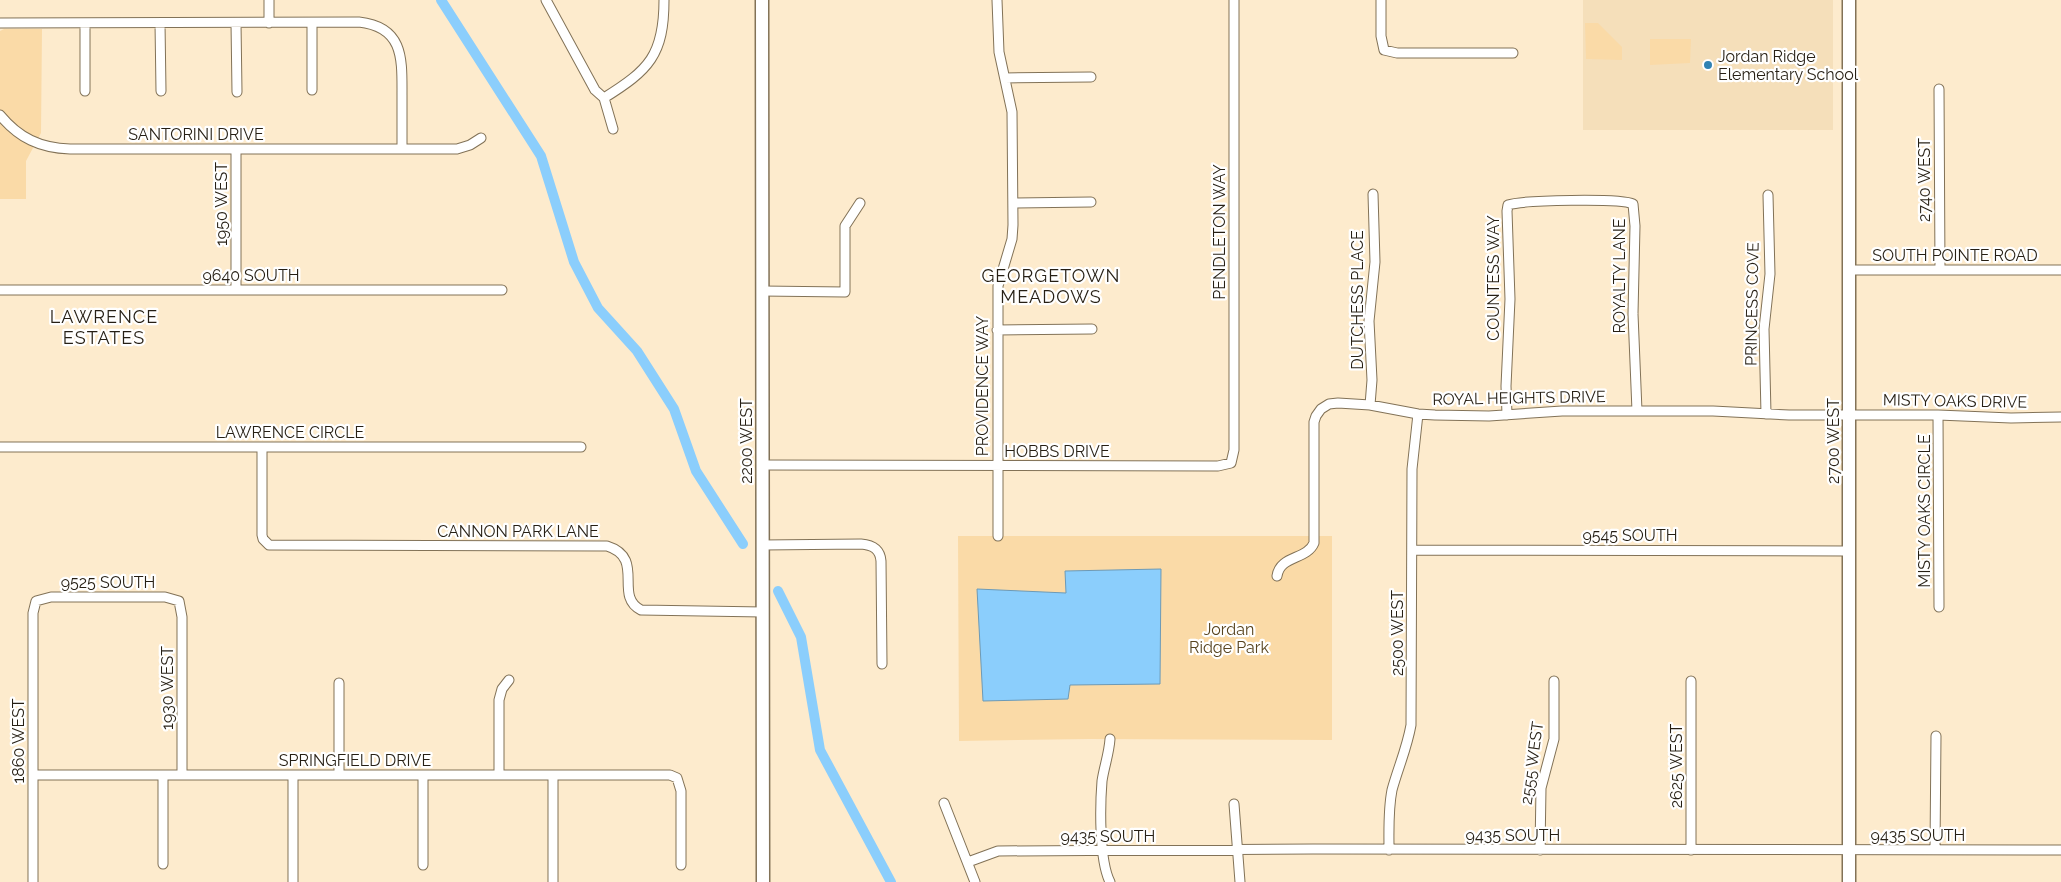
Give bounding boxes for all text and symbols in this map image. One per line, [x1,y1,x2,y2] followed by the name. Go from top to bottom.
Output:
[1718,47,1859,84] place label: Jordan Ridge Elementary School
[1702,59,1714,71] marker: Jordan Ridge Elementary School
[128,125,264,144] street label: SANTORINI DRIVE
[1915,138,1934,222] street label: 2740 WEST
[212,162,231,246] street label: 1950 WEST
[1210,164,1229,300] street label: PENDLETON WAY
[1484,215,1503,341] street label: COUNTESS WAY
[1610,218,1629,334] street label: ROYALTY LANE
[1348,230,1367,370] street label: DUTCHESS PLACE
[1741,242,1763,366] street label: PRINCESS COVE
[1872,246,2038,265] street label: SOUTH POINTE ROAD
[981,265,1121,307] district label: GEORGETOWN MEADOWS
[202,266,300,285] street label: 9640 SOUTH
[50,306,158,348] district label: LAWRENCE ESTATES
[973,315,992,456] street label: PROVIDENCE WAY
[1432,387,1606,409] street label: ROYAL HEIGHTS DRIVE
[1883,390,2028,412] street label: MISTY OAKS DRIVE
[737,398,756,484] street label: 2200 WEST
[1824,398,1843,484] street label: 2700 WEST
[216,423,365,442] street label: LAWRENCE CIRCLE
[1915,434,1934,588] street label: MISTY OAKS CIRCLE
[1004,442,1110,461] street label: HOBBS DRIVE
[437,522,599,541] street label: CANNON PARK LANE
[1582,526,1678,545] street label: 9545 SOUTH
[61,573,155,592] street label: 9525 SOUTH
[1388,590,1407,676] street label: 2500 WEST
[1189,620,1269,657] park label: Jordan Ridge Park
[158,646,177,730] street label: 1930 WEST
[9,698,28,784] street label: 1860 WEST
[1517,720,1547,806] street label: 2555 WEST
[1667,724,1686,808] street label: 2625 WEST
[279,751,431,770] street label: SPRINGFIELD DRIVE
[1466,826,1560,845] street label: 9435 SOUTH
[1871,826,1965,845] street label: 9435 SOUTH
[1061,827,1155,846] street label: 9435 SOUTH

